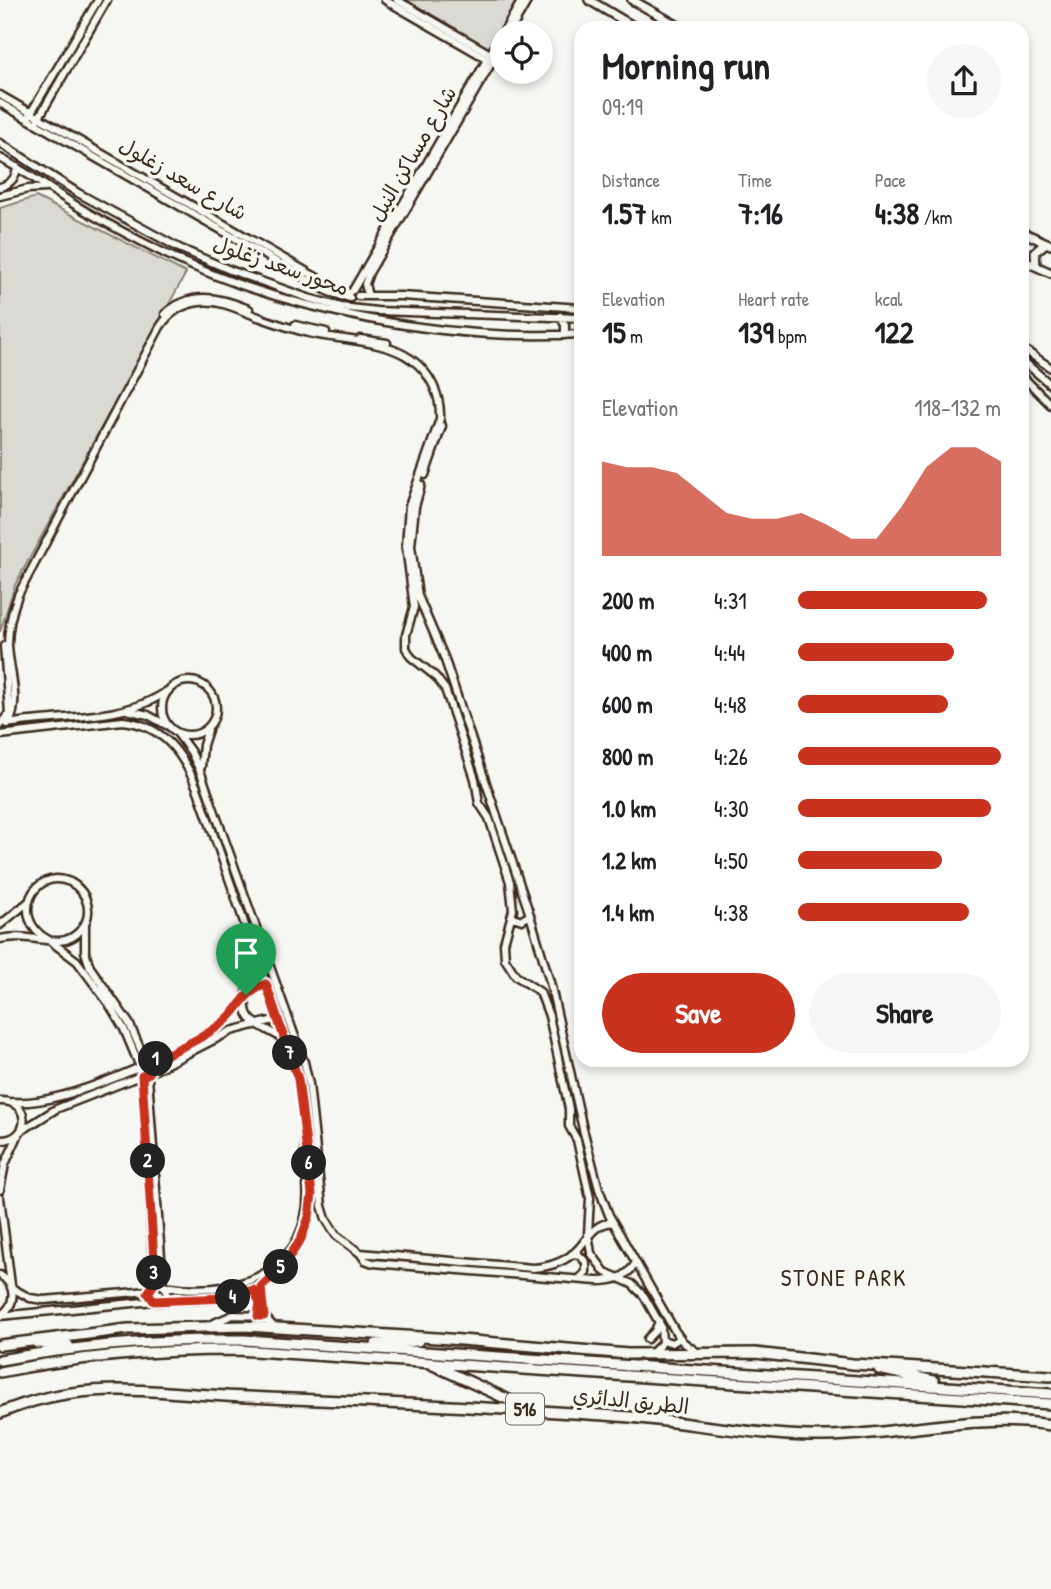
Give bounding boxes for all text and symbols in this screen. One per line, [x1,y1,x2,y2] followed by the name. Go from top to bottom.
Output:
[490,21,553,84] map controls
[490,21,553,84] button: locate
[602,39,770,91] text: Morning run
[927,44,1001,118] button: share
[362,81,464,227] street label: شارع مساكن النيل
[602,91,643,122] text: 09:19
[113,130,253,228] street label: شارع سعد زغلول
[602,167,660,193] text: Distance
[738,167,772,193] text: Time
[875,167,906,193] text: Pace
[602,193,647,233] text: 1.57
[738,193,783,233] text: 7:16
[875,193,919,233] text: 4:38
[647,204,672,230] text: km
[919,204,953,230] text: /km
[209,229,353,302] street label: محور سعد زغلول
[602,286,665,312] text: Elevation
[738,286,809,312] text: Heart rate
[875,286,902,312] text: kcal
[602,312,626,352] text: 15
[738,312,774,352] text: 139
[875,312,914,352] text: 122
[626,323,643,349] text: m
[774,323,807,349] text: bpm
[602,392,678,423] text: Elevation
[914,392,1001,423] text: 118–132 m
[602,585,654,616] text: 200 m
[714,585,747,616] text: 4:31
[602,637,652,668] text: 400 m
[714,637,745,668] text: 4:44
[602,689,653,720] text: 600 m
[714,689,747,720] text: 4:48
[602,741,654,772] text: 800 m
[714,741,748,772] text: 4:26
[602,793,656,824] text: 1.0 km
[714,793,749,824] text: 4:30
[602,845,657,876] text: 1.2 km
[714,845,748,876] text: 4:50
[602,897,654,928] text: 1.4 km
[714,897,748,928] text: 4:38
[216,923,276,995] pin
[227,934,265,972] icon: arrive
[602,973,795,1053] button: Save
[809,973,1001,1053] button: Share
[272,1036,308,1070] pin: 7
[285,1039,294,1065] text: 7
[138,1042,174,1076] pin: 1
[152,1045,159,1071] text: 1
[130,1144,166,1178] pin: 2
[292,1146,326,1180] pin: 6
[143,1147,152,1173] text: 2
[305,1149,312,1175] text: 6
[264,1250,298,1284] pin: 5
[276,1253,285,1279] text: 5
[136,1256,172,1290] pin: 3
[149,1259,158,1285] text: 3
[781,1262,907,1293] district label: STONE PARK
[216,1280,250,1314] pin: 4
[229,1283,236,1309] text: 4
[572,1380,690,1422] street label: الطريق الدائري
[506,1394,544,1424] road number: 516

